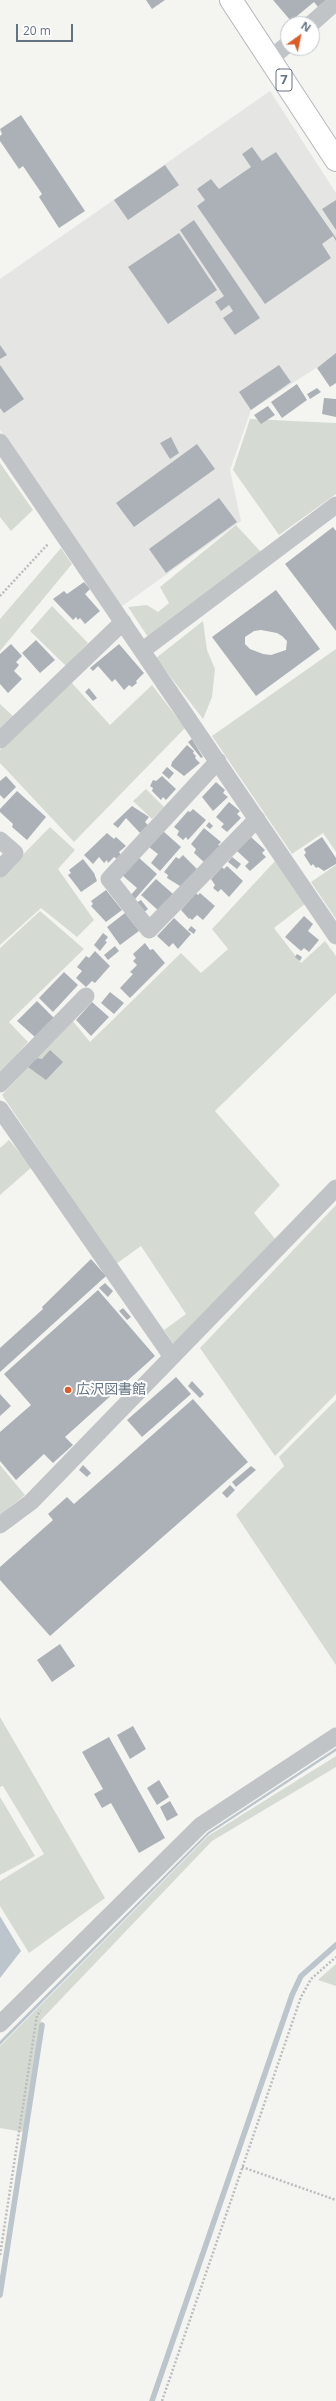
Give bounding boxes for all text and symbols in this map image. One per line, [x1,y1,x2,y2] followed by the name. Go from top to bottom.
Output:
[18,16,75,42] scale bar
[280,16,320,56] north arrow
[298,18,314,35] text: N
[23,22,51,39] text: 20 m
[276,69,292,91] road number: 7
[76,1382,146,1398] place label: 広沢図書館
[63,1385,73,1395] marker: 広沢図書館

